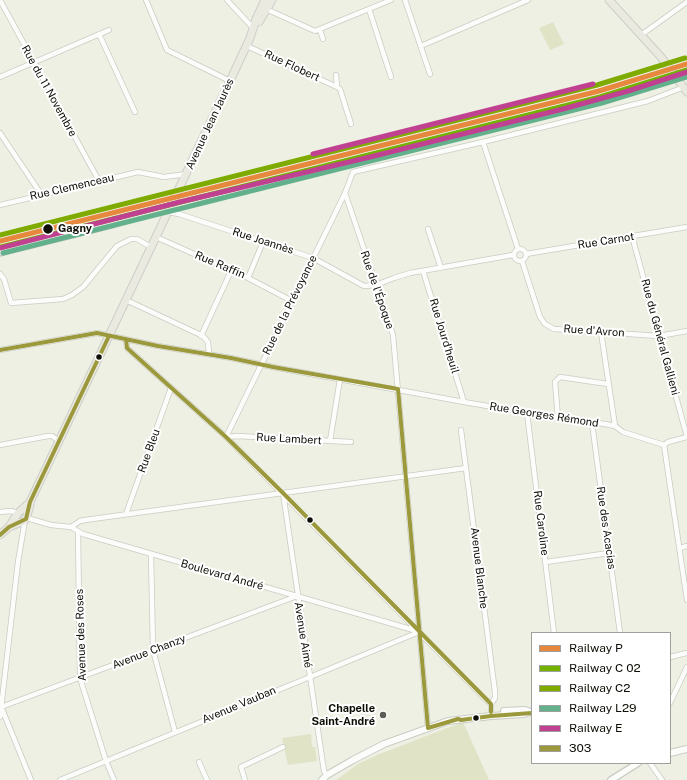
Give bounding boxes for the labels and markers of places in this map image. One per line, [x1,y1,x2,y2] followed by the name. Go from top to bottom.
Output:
[41,222,55,236] marker: Gagny
[58,222,92,236] place label: Gagny
[94,352,104,362] unlabelled marker
[305,515,315,525] unlabelled marker
[311,702,375,728] place label: Chapelle Saint-André
[378,710,388,720] marker: Chapelle Saint-André
[471,713,481,723] unlabelled marker

